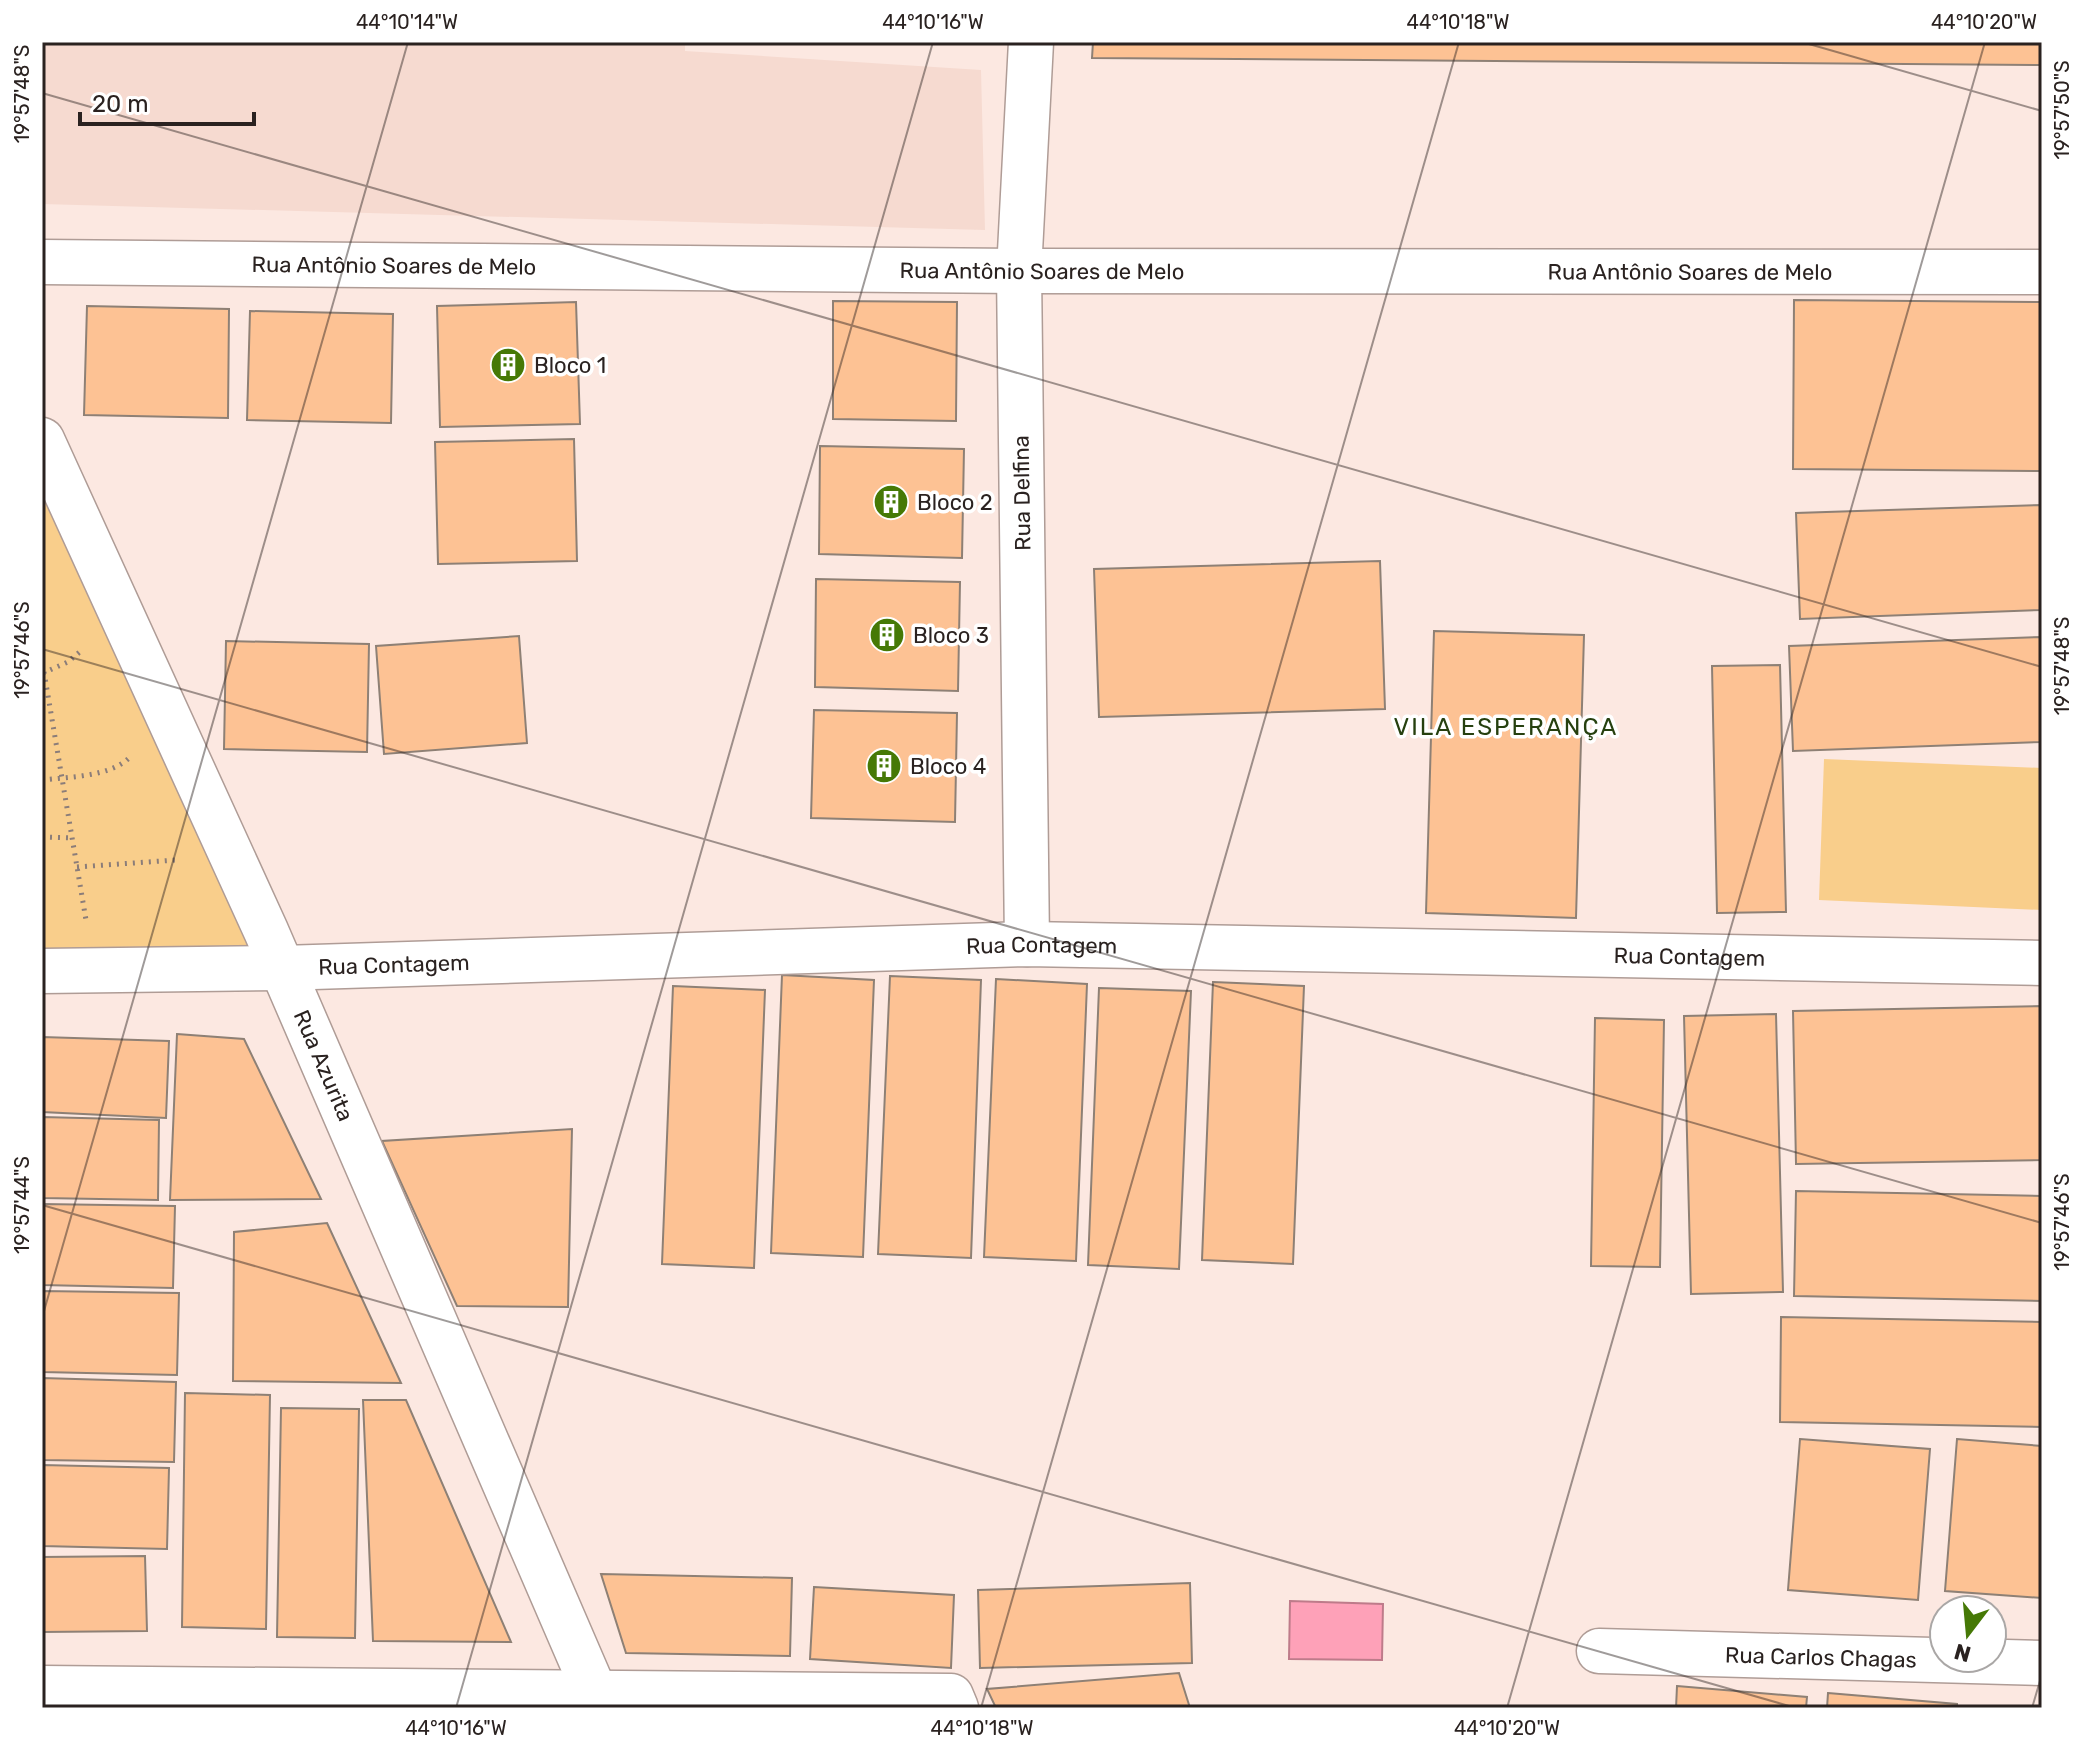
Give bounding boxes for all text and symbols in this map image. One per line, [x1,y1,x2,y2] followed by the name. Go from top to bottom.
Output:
[356,10,458,34] text: 44°10'14"W
[882,10,984,34] text: 44°10'16"W
[1407,10,1510,34] text: 44°10'18"W
[1931,10,2037,34] text: 44°10'20"W
[10,45,34,143] text: 19°57'48"S
[2050,60,2074,160] text: 19°57'50"S
[80,76,254,126] scale bar
[92,90,149,118] text: 20 m
[251,250,536,280] street label: Rua Antônio Soares de Melo
[899,256,1184,285] street label: Rua Antônio Soares de Melo
[1548,258,1832,285] street label: Rua Antônio Soares de Melo
[489,346,527,384] building icon: Bloco 1
[534,352,606,379] place label: Bloco 1
[1007,435,1037,551] street label: Rua Delfina
[872,483,910,521] building icon: Bloco 2
[917,489,993,516] place label: Bloco 2
[10,601,34,699] text: 19°57'46"S
[868,616,906,654] building icon: Bloco 3
[2050,617,2074,715] text: 19°57'48"S
[913,622,989,649] place label: Bloco 3
[1394,713,1618,741] district label: VILA ESPERANÇA
[865,747,903,785] building icon: Bloco 4
[910,753,987,780] place label: Bloco 4
[965,930,1118,959] street label: Rua Contagem
[1613,941,1765,971] street label: Rua Contagem
[318,948,470,980] street label: Rua Contagem
[288,1006,360,1125] street label: Rua Azurita
[10,1156,34,1254] text: 19°57'44"S
[2050,1173,2074,1271] text: 19°57'46"S
[1928,1594,2008,1674] north arrow
[1951,1638,1974,1668] text: N
[1725,1641,1917,1673] street label: Rua Carlos Chagas
[405,1716,507,1740] text: 44°10'16"W
[931,1716,1034,1740] text: 44°10'18"W
[1454,1716,1560,1740] text: 44°10'20"W

